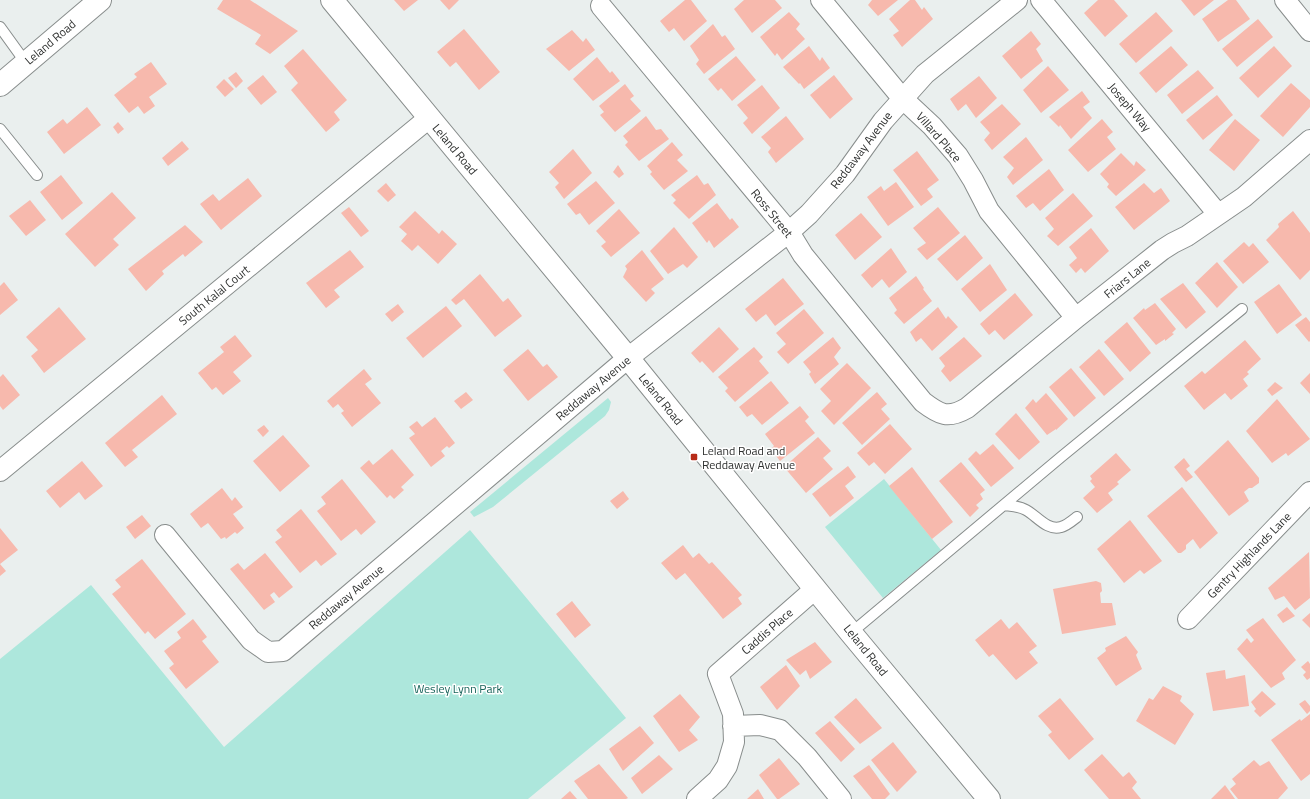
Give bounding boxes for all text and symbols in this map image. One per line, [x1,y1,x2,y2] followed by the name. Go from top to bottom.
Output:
[20,15,80,69] street label: Leland Road
[1104,78,1156,136] street label: Joseph Way
[825,107,897,193] street label: Reddaway Avenue
[912,108,966,166] street label: Villard Place
[428,119,482,179] street label: Leland Road
[746,184,798,242] street label: Ross Street
[1099,253,1155,303] street label: Friars Lane
[174,260,254,330] street label: South Kalal Court
[551,351,635,425] street label: Reddaway Avenue
[634,369,688,429] street label: Leland Road
[702,441,795,474] place label: Leland Road and Reddaway Avenue
[689,452,699,462] marker: Leland Road and Reddaway Avenue
[1203,507,1295,603] street label: Gentry Highlands Lane
[304,560,388,634] street label: Reddaway Avenue
[737,603,797,659] street label: Caddis Place
[839,620,893,680] street label: Leland Road
[414,679,503,698] park label: Wesley Lynn Park

